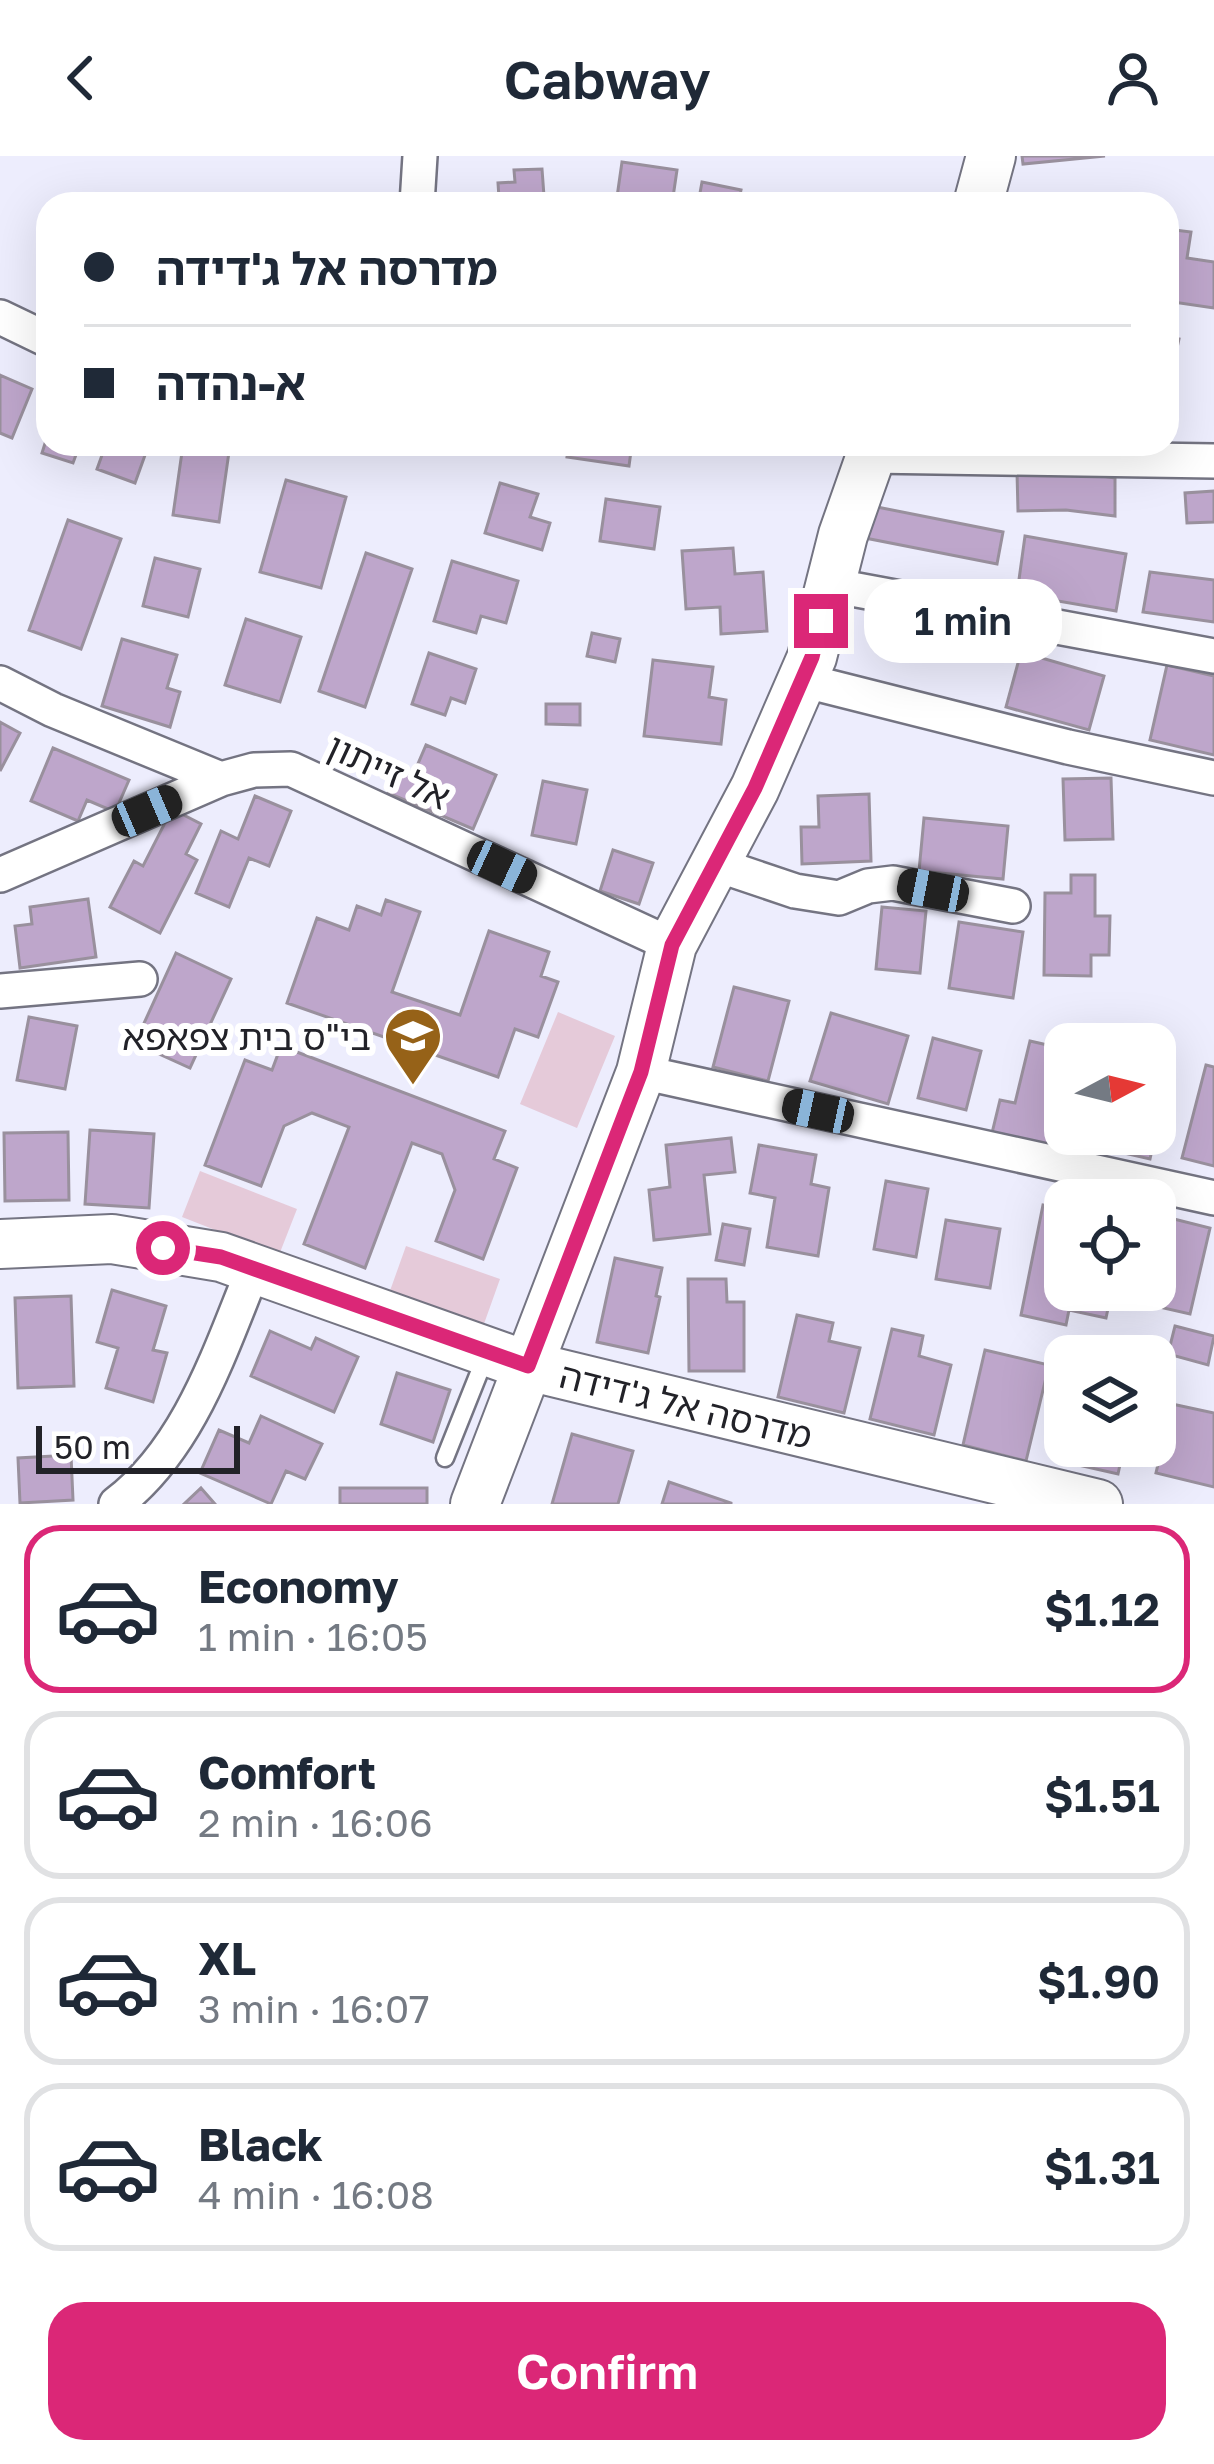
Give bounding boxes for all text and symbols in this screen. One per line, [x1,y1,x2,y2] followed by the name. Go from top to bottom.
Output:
[48,45,114,111] icon: back
[1100,45,1166,111] icon: person
[503,46,711,111] text: Cabway
[156,241,498,295] text: מדרסה אל ג'דידה
[156,356,306,410] text: א-נהדה
[863,579,1061,663] callout: 1 min
[794,594,848,648] route end
[914,597,1012,644] text: 1 min
[321,724,457,818] street label: אל זייתון
[107,780,187,842] car
[462,835,542,899] car
[894,865,972,915] car
[382,1005,444,1087] school or university icon: בי"ס בית צפאפא
[122,1015,371,1058] place label: בי"ס בית צפאפא
[1044,1023,1176,1155] north arrow
[1044,1023,1176,1467] map controls
[779,1086,857,1136] car
[1044,1179,1176,1311] button: locate
[136,1221,190,1275] route start
[1044,1335,1176,1467] button: layers
[555,1353,817,1457] street label: מדרסה אל ג'דידה
[36,1420,240,1473] scale bar
[54,1427,131,1466] text: 50 m
[54,1555,162,1663] icon: car
[198,1559,399,1613] text: Economy
[1044,1582,1160,1636] text: $1.12
[198,1613,428,1660] text: 1 min · 16:05
[54,1741,162,1849] icon: car
[198,1745,376,1799] text: Comfort
[1044,1768,1160,1822] text: $1.51
[198,1799,433,1846] text: 2 min · 16:06
[54,1927,162,2035] icon: car
[198,1931,256,1985] text: XL
[1037,1954,1160,2008] text: $1.90
[198,1985,430,2032] text: 3 min · 16:07
[54,2113,162,2221] icon: car
[198,2117,323,2171] text: Black
[1044,2140,1160,2194] text: $1.31
[198,2171,434,2218] text: 4 min · 16:08
[48,2302,1166,2440] button: Confirm

